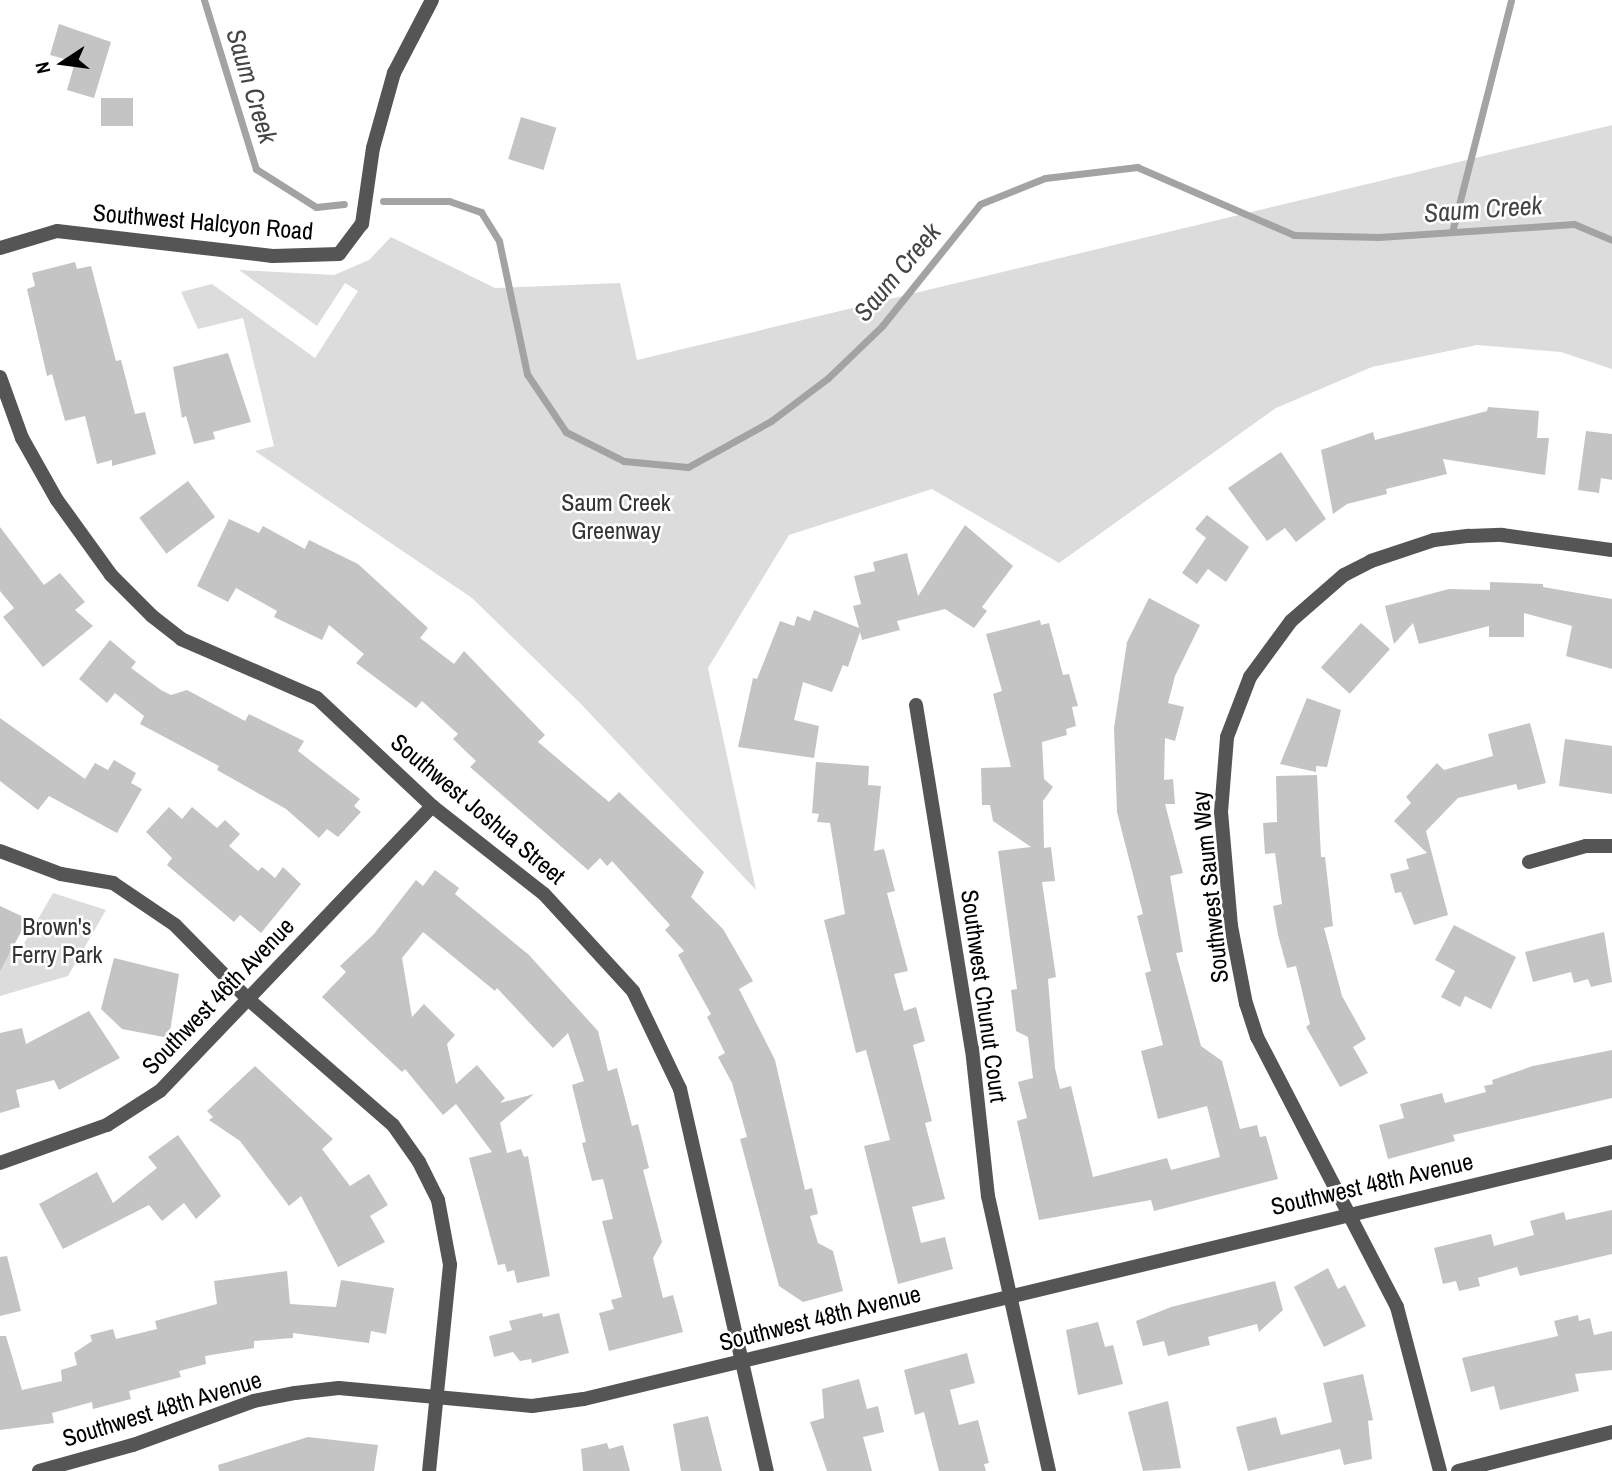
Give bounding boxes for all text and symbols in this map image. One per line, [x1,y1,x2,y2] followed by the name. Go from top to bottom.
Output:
[220,25,284,147] water label: Saum Creek
[28,28,98,98] north arrow
[29,59,56,76] text: N
[1423,189,1543,229] water label: Saum Creek
[92,198,314,246] street label: Southwest Halcyon Road
[847,217,947,327] water label: Saum Creek
[561,489,671,545] park label: Saum Creek Greenway
[385,728,571,890] street label: Southwest Joshua Street
[1186,790,1234,984] street label: Southwest Saum Way
[955,888,1013,1104] street label: Southwest Chunut Court
[136,911,300,1081] street label: Southwest 46th Avenue
[12,913,102,969] park label: Brown's Ferry Park
[1268,1147,1476,1221] street label: Southwest 48th Avenue
[716,1279,924,1357] street label: Southwest 48th Avenue
[59,1365,265,1453] street label: Southwest 48th Avenue

